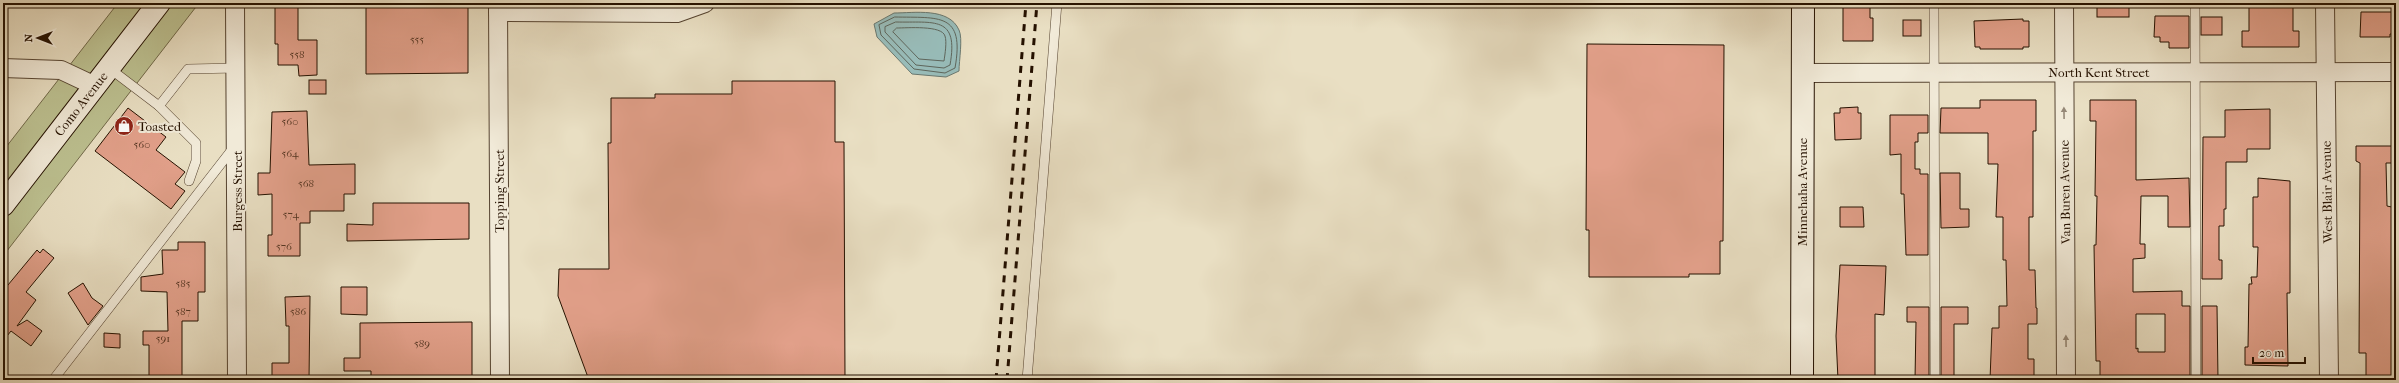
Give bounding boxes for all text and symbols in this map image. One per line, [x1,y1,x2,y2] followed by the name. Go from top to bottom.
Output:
[18,18,58,58] north arrow
[22,33,35,42] text: N
[410,33,424,46] house number: 555
[290,48,304,61] house number: 558
[2048,65,2150,80] street label: North Kent Street
[51,68,111,139] street label: Como Avenue
[2061,106,2067,119] one-way arrow
[113,115,135,137] shop icon: Toasted
[282,115,298,128] house number: 560
[138,119,182,134] place label: Toasted
[1795,137,1810,246] street label: Minnehaha Avenue
[134,138,150,151] house number: 560
[2057,139,2073,245] street label: Van Buren Avenue
[2319,140,2335,244] street label: West Blair Avenue
[281,147,299,160] house number: 564
[492,149,507,233] street label: Topping Street
[230,150,245,232] street label: Burgess Street
[298,177,314,190] house number: 568
[283,208,300,221] house number: 574
[276,240,292,253] house number: 576
[175,277,191,290] house number: 585
[175,305,191,318] house number: 587
[290,305,306,318] house number: 586
[156,332,170,345] house number: 591
[2063,334,2069,347] one-way arrow
[414,337,430,350] house number: 589
[2253,339,2305,365] scale bar
[2259,346,2284,360] text: 20 m

